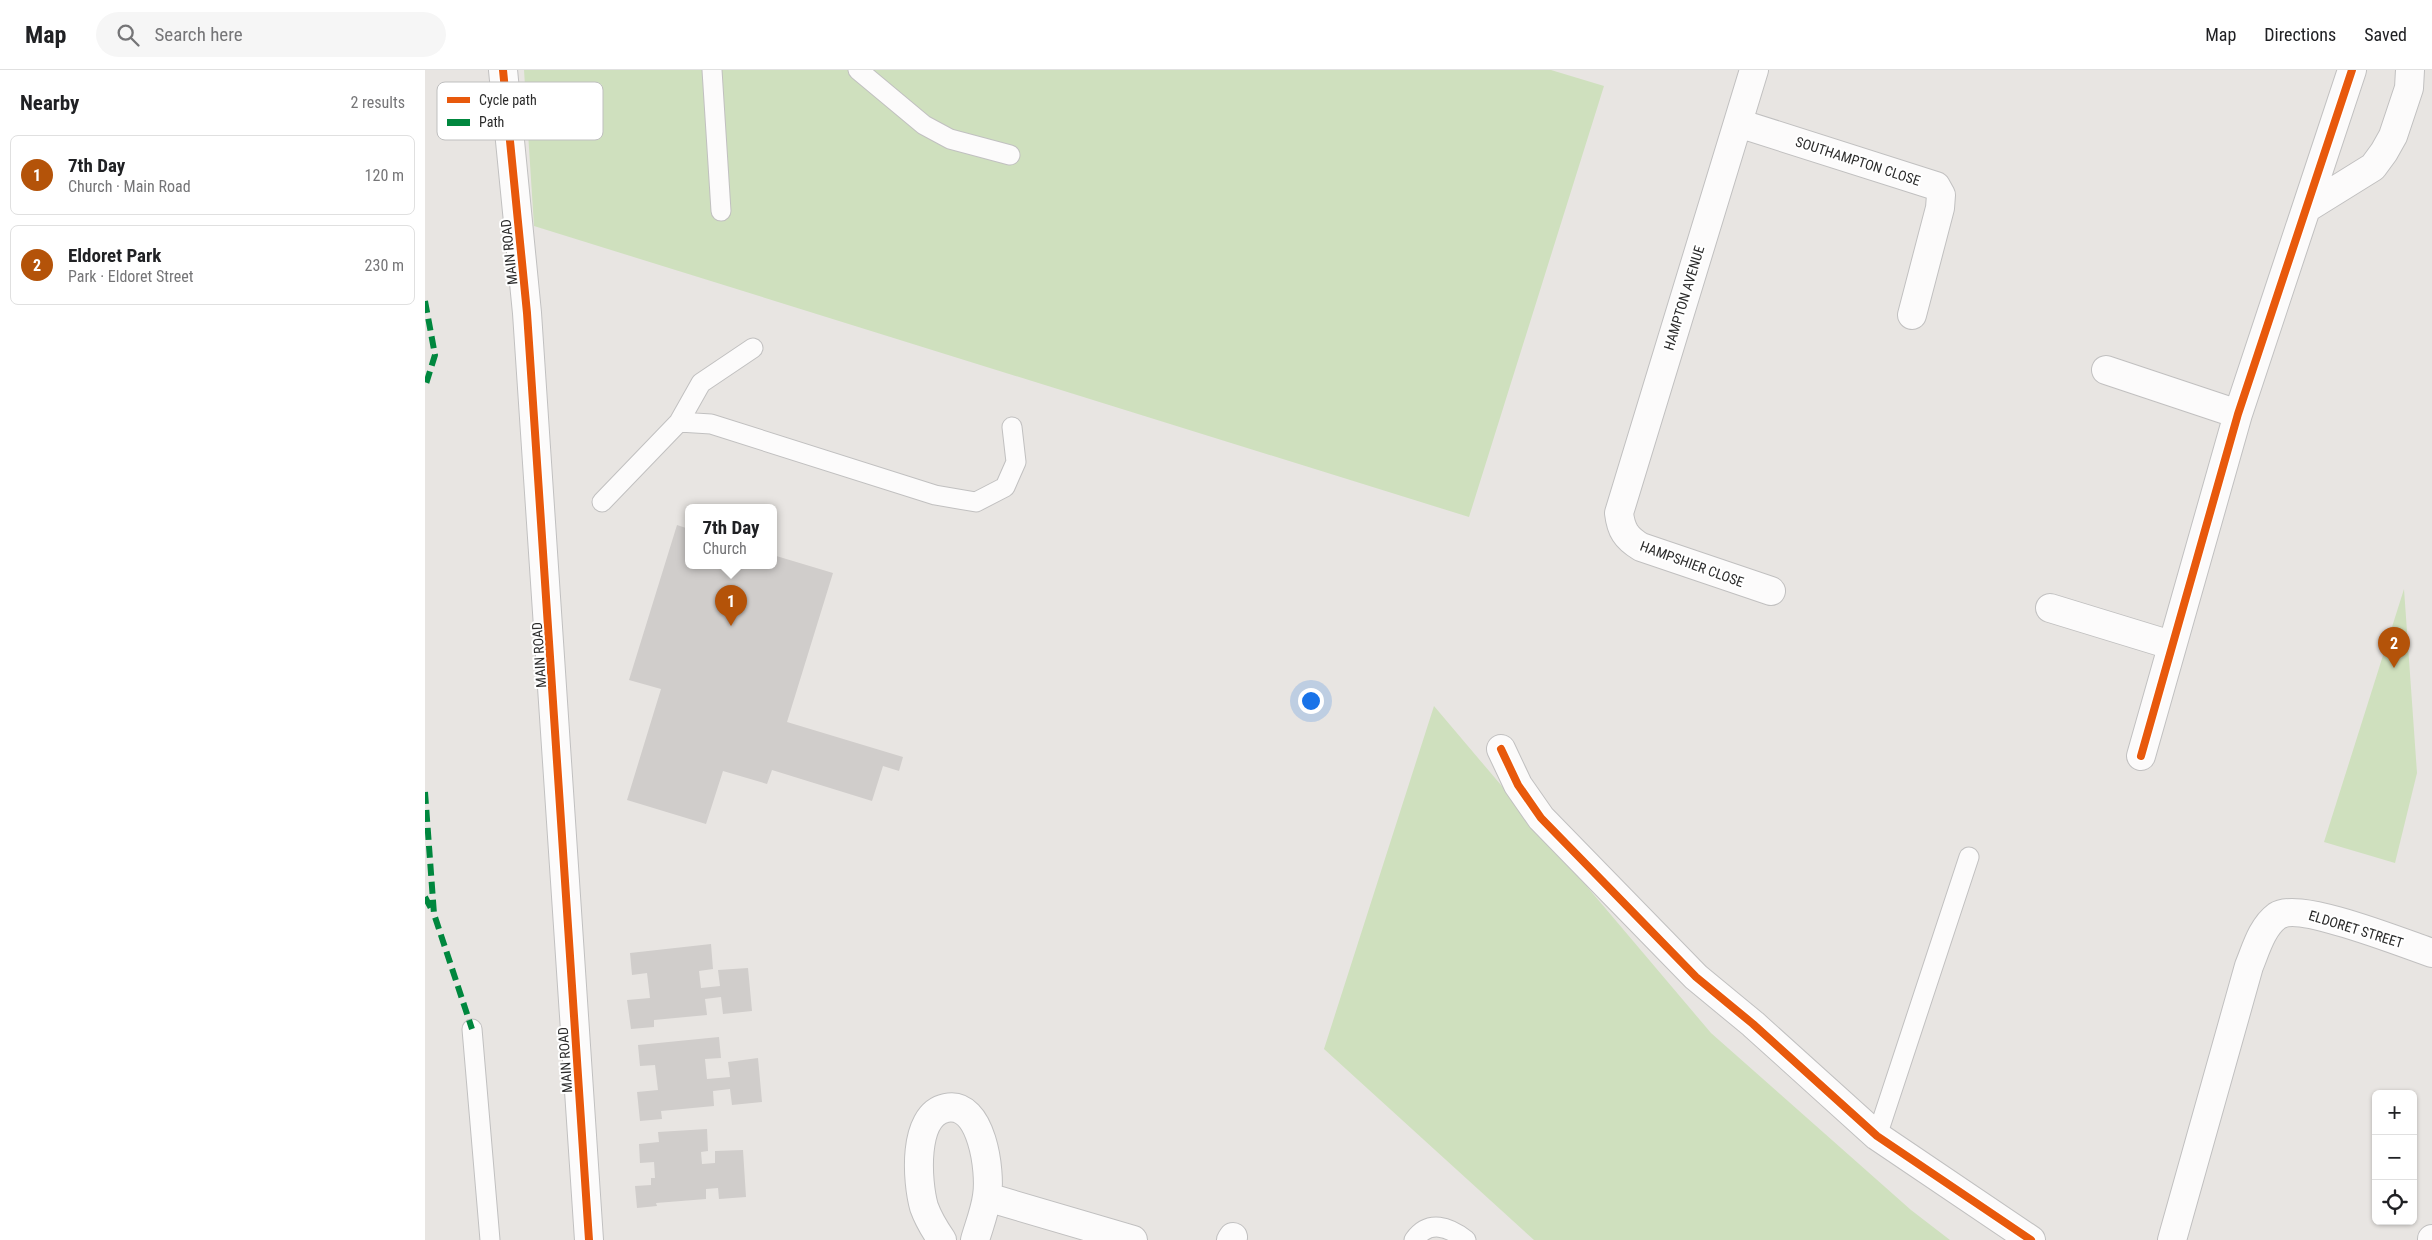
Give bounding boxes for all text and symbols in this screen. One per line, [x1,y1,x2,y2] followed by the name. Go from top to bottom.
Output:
[96,12,446,57] search box
[25,21,66,49] text: Map
[114,21,142,49] icon: search
[154,23,243,46] text: Search here
[2205,24,2236,45] text: Map
[2264,24,2336,45] text: Directions
[2364,24,2407,45] text: Saved
[437,82,603,140] legend
[20,91,79,115] text: Nearby
[479,92,537,108] text: Cycle path
[350,93,405,112] text: 2 results
[479,114,504,130] text: Path
[1794,133,1922,189] street label: SOUTHAMPTON CLOSE
[68,154,125,177] text: 7th Day
[33,166,41,185] text: 1
[365,166,404,185] text: 120 m
[68,177,191,196] text: Church · Main Road
[498,218,520,286] street label: MAIN ROAD
[68,244,161,267] text: Eldoret Park
[1661,244,1708,352] street label: HAMPTON AVENUE
[33,256,41,275] text: 2
[365,256,404,275] text: 230 m
[68,267,194,286] text: Park · Eldoret Street
[685,504,777,569] popup
[702,516,760,539] text: 7th Day
[1638,538,1746,590] street label: HAMPSHIER CLOSE
[702,539,747,558] text: Church
[715,585,747,626] pin: 1
[529,622,549,688] street label: MAIN ROAD
[2378,627,2410,668] pin: 2
[1298,688,1324,714] your location
[2307,907,2405,951] street label: ELDORET STREET
[555,1027,575,1093] street label: MAIN ROAD
[2372,1090,2417,1225] map controls
[2372,1090,2417,1135] button: +
[2372,1135,2417,1180] button: −
[2372,1180,2417,1225] button: locate

